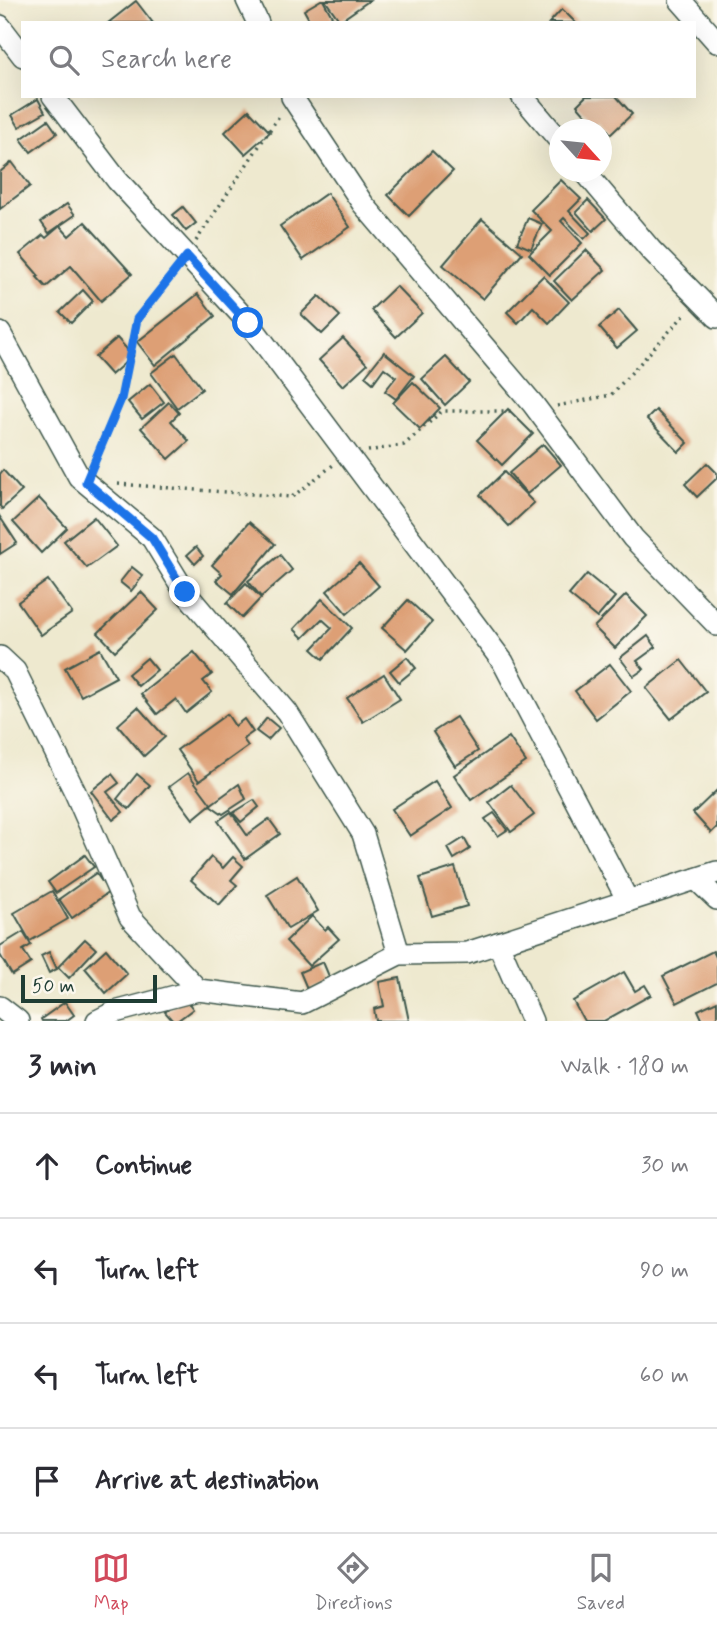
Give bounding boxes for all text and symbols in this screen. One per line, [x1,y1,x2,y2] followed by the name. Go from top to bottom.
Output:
[21,21,696,98] search box
[45,41,83,79] icon: search
[101,43,232,77] text: Search here
[549,119,612,182] north arrow
[232,307,263,338] route start
[169,576,200,607] route end
[21,972,158,1004] scale bar
[32,974,75,999] text: 50 m
[28,1047,97,1086] text: 3 min
[560,1052,689,1082] text: Walk · 180 m
[28,1147,66,1185] icon: ahead
[95,1149,192,1183] text: Continue
[641,1151,689,1181] text: 30 m
[28,1252,66,1290] icon: left
[95,1254,199,1288] text: Turn left
[640,1256,689,1286] text: 90 m
[28,1357,66,1395] icon: left
[95,1359,199,1393] text: Turn left
[640,1361,689,1391] text: 60 m
[28,1462,66,1500] icon: arrive
[95,1464,319,1498] text: Arrive at destination
[92,1549,130,1616] tab: Map
[314,1549,393,1616] tab: Directions
[577,1549,625,1616] tab: Saved

